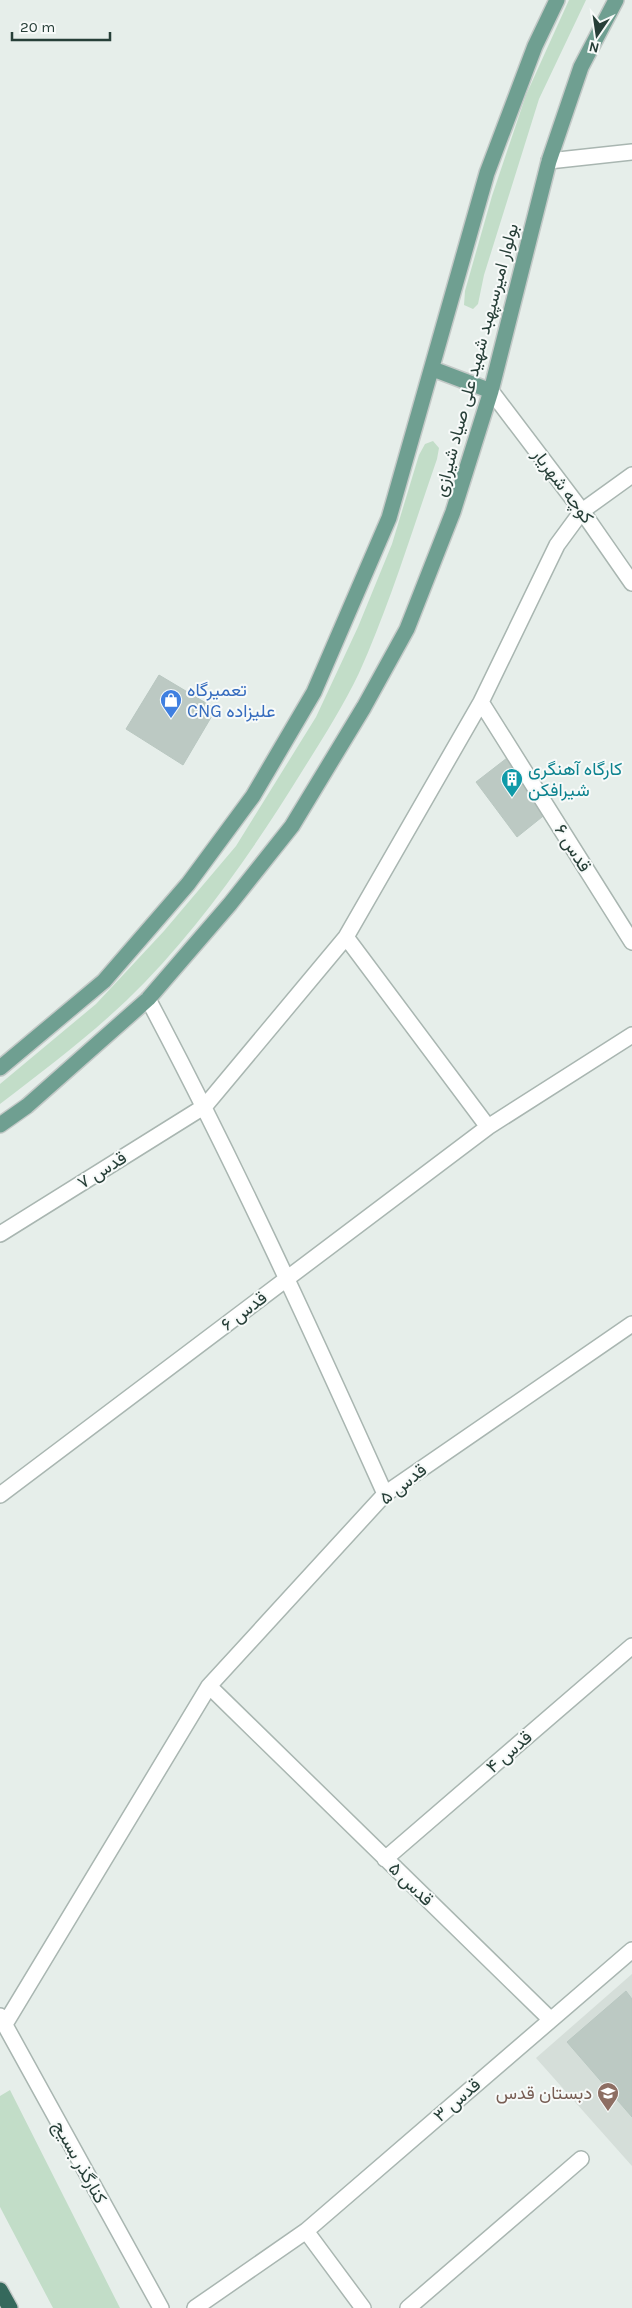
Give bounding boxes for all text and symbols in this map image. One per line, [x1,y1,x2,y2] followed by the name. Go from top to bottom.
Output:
[12,10,110,42] scale bar
[572,10,622,60] north arrow
[20,18,55,36] text: 20 m
[587,38,601,57] text: N
[429,221,524,499] street label: بولوار امیرسپهبد شهید علی صیاد شیرازی
[526,443,598,528] street label: کوچه شهریار
[187,679,275,722] place label: تعمیرگاه CNG علیزاده
[159,688,183,719] shop icon: تعمیرگاه CNG علیزاده
[528,758,622,801] place label: کارگاه آهنگری شیرافکن
[500,767,524,798] building icon: کارگاه آهنگری شیرافکن
[550,820,596,876] street label: قدس ۶
[73,1146,131,1194] street label: قدس ۷
[217,1287,271,1335] street label: قدس ۶
[375,1459,431,1509] street label: قدس ۵
[482,1726,536,1778] street label: قدس ۴
[384,1857,438,1911] street label: قدس ۵
[429,2074,485,2126] street label: قدس ۳
[596,2081,620,2112] school or university icon: دبستان قدس
[496,2082,592,2104] place label: دبستان قدس
[47,2117,112,2208] street label: کنارگذر بسیج

